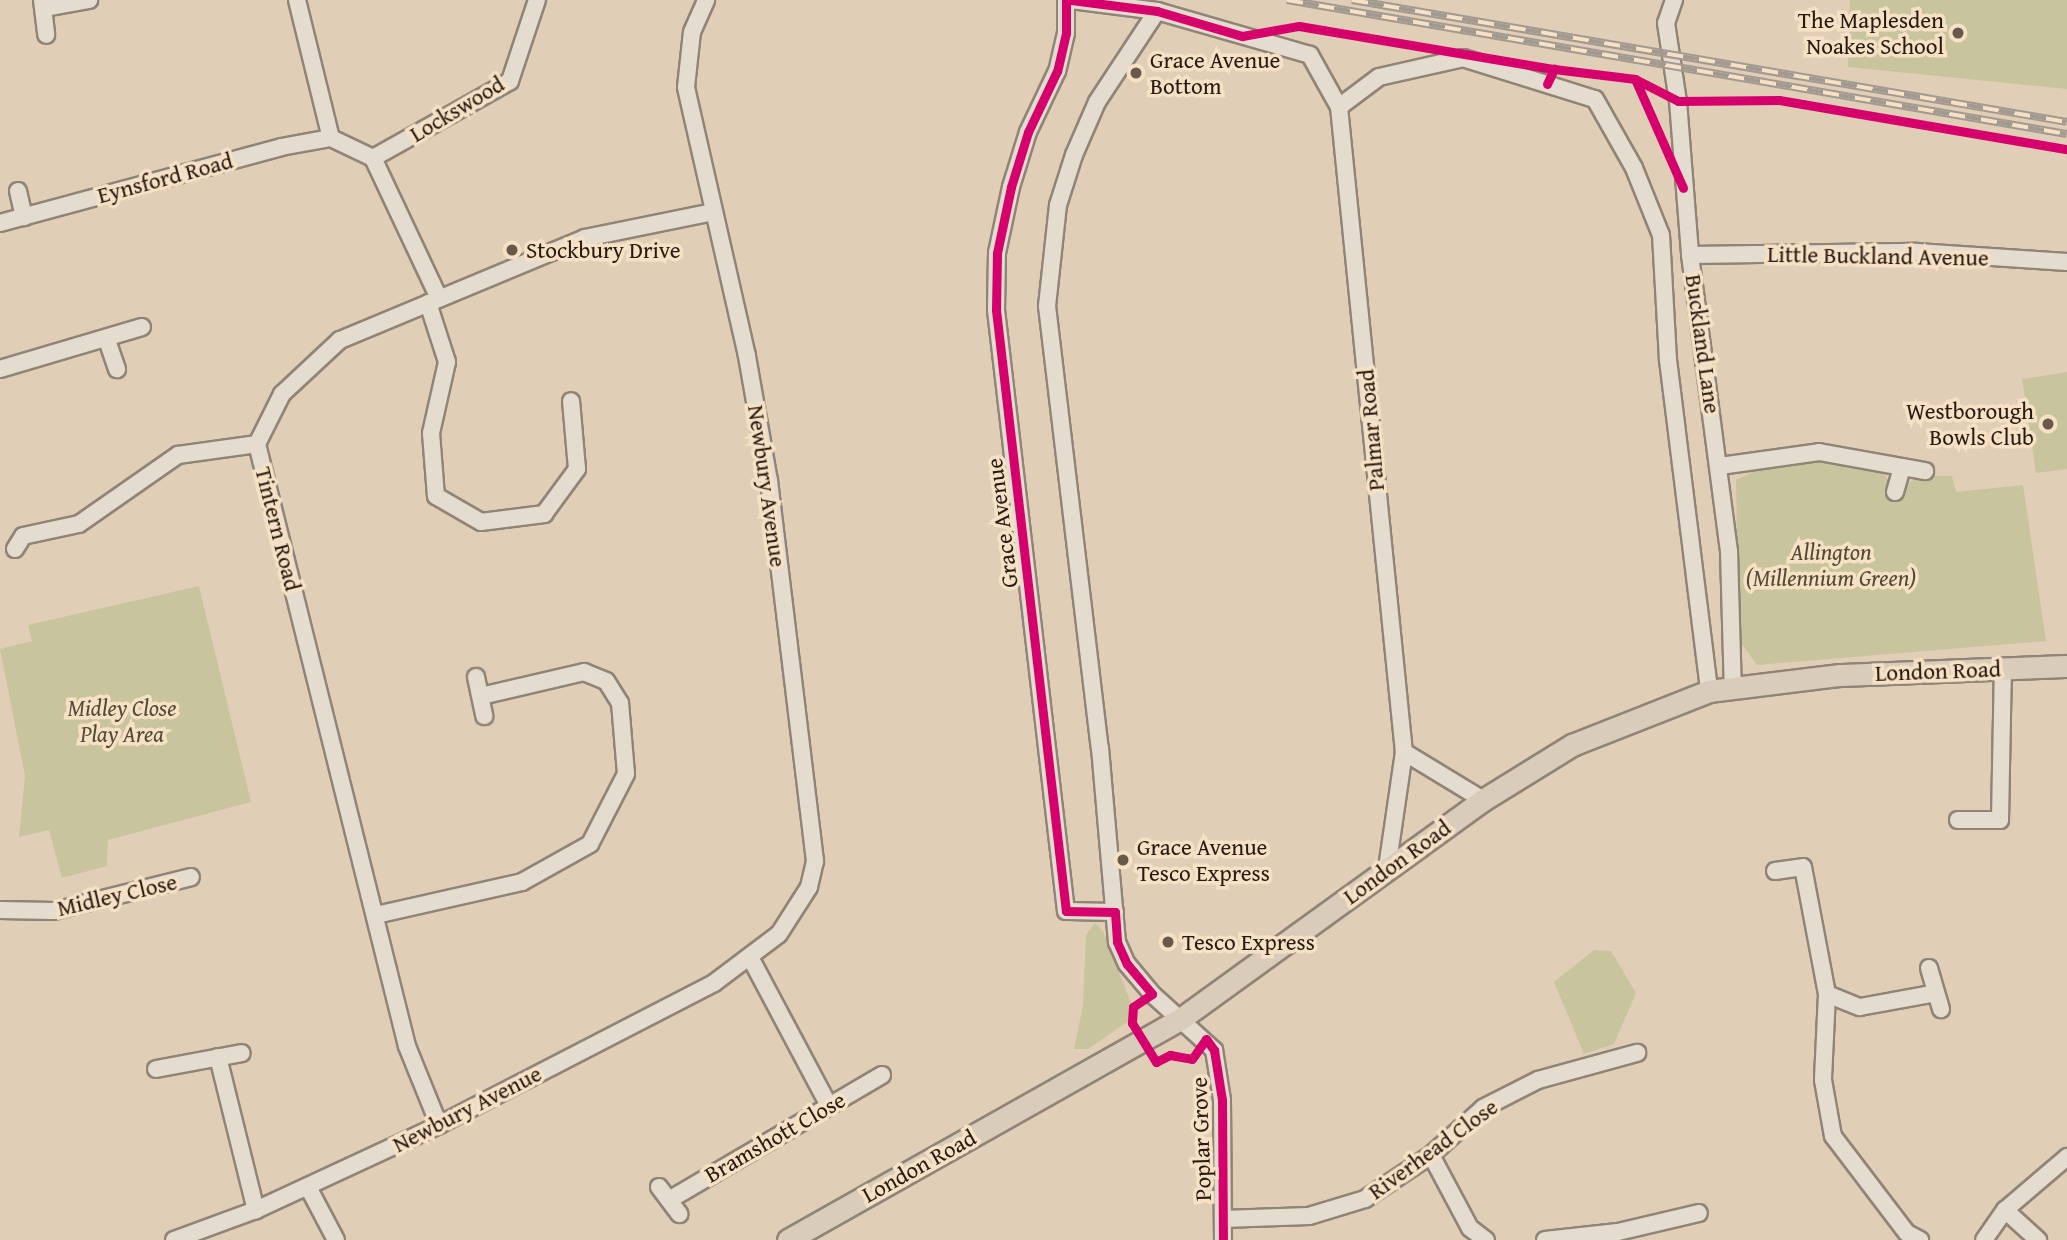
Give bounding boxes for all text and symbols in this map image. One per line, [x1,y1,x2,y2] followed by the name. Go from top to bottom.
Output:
[1798,6,1944,60] place label: The Maplesden Noakes School
[1950,25,1966,41] marker: The Maplesden Noakes School
[1150,46,1280,100] place label: Grace Avenue Bottom
[1128,65,1144,81] marker: Grace Avenue Bottom
[405,70,509,148] street label: Lockswood
[94,147,236,209] street label: Eynsford Road
[526,236,681,264] place label: Stockbury Drive
[1767,240,1989,272] street label: Little Buckland Avenue
[504,242,520,258] marker: Stockbury Drive
[1680,273,1726,415] street label: Buckland Lane
[1352,368,1390,492] street label: Palmar Road
[1906,397,2034,451] place label: Westborough Bowls Club
[742,403,792,569] street label: Newbury Avenue
[2040,416,2056,432] marker: Westborough Bowls Club
[980,457,1024,589] street label: Grace Avenue
[249,464,307,594] street label: Tintern Road
[1746,538,1916,592] park label: Allington (Millennium Green)
[1875,655,2001,687] street label: London Road
[68,694,176,748] park label: Midley Close Play Area
[1338,814,1456,910] street label: London Road
[1137,833,1270,887] place label: Grace Avenue Tesco Express
[1115,852,1131,868] marker: Grace Avenue Tesco Express
[54,868,180,922] street label: Midley Close
[1182,928,1315,956] place label: Tesco Express
[1160,934,1176,950] marker: Tesco Express
[388,1060,546,1158] street label: Newbury Avenue
[1185,1077,1217,1201] street label: Poplar Grove
[700,1086,850,1188] street label: Bramshott Close
[1363,1093,1503,1205] street label: Riverhead Close
[857,1123,981,1209] street label: London Road

